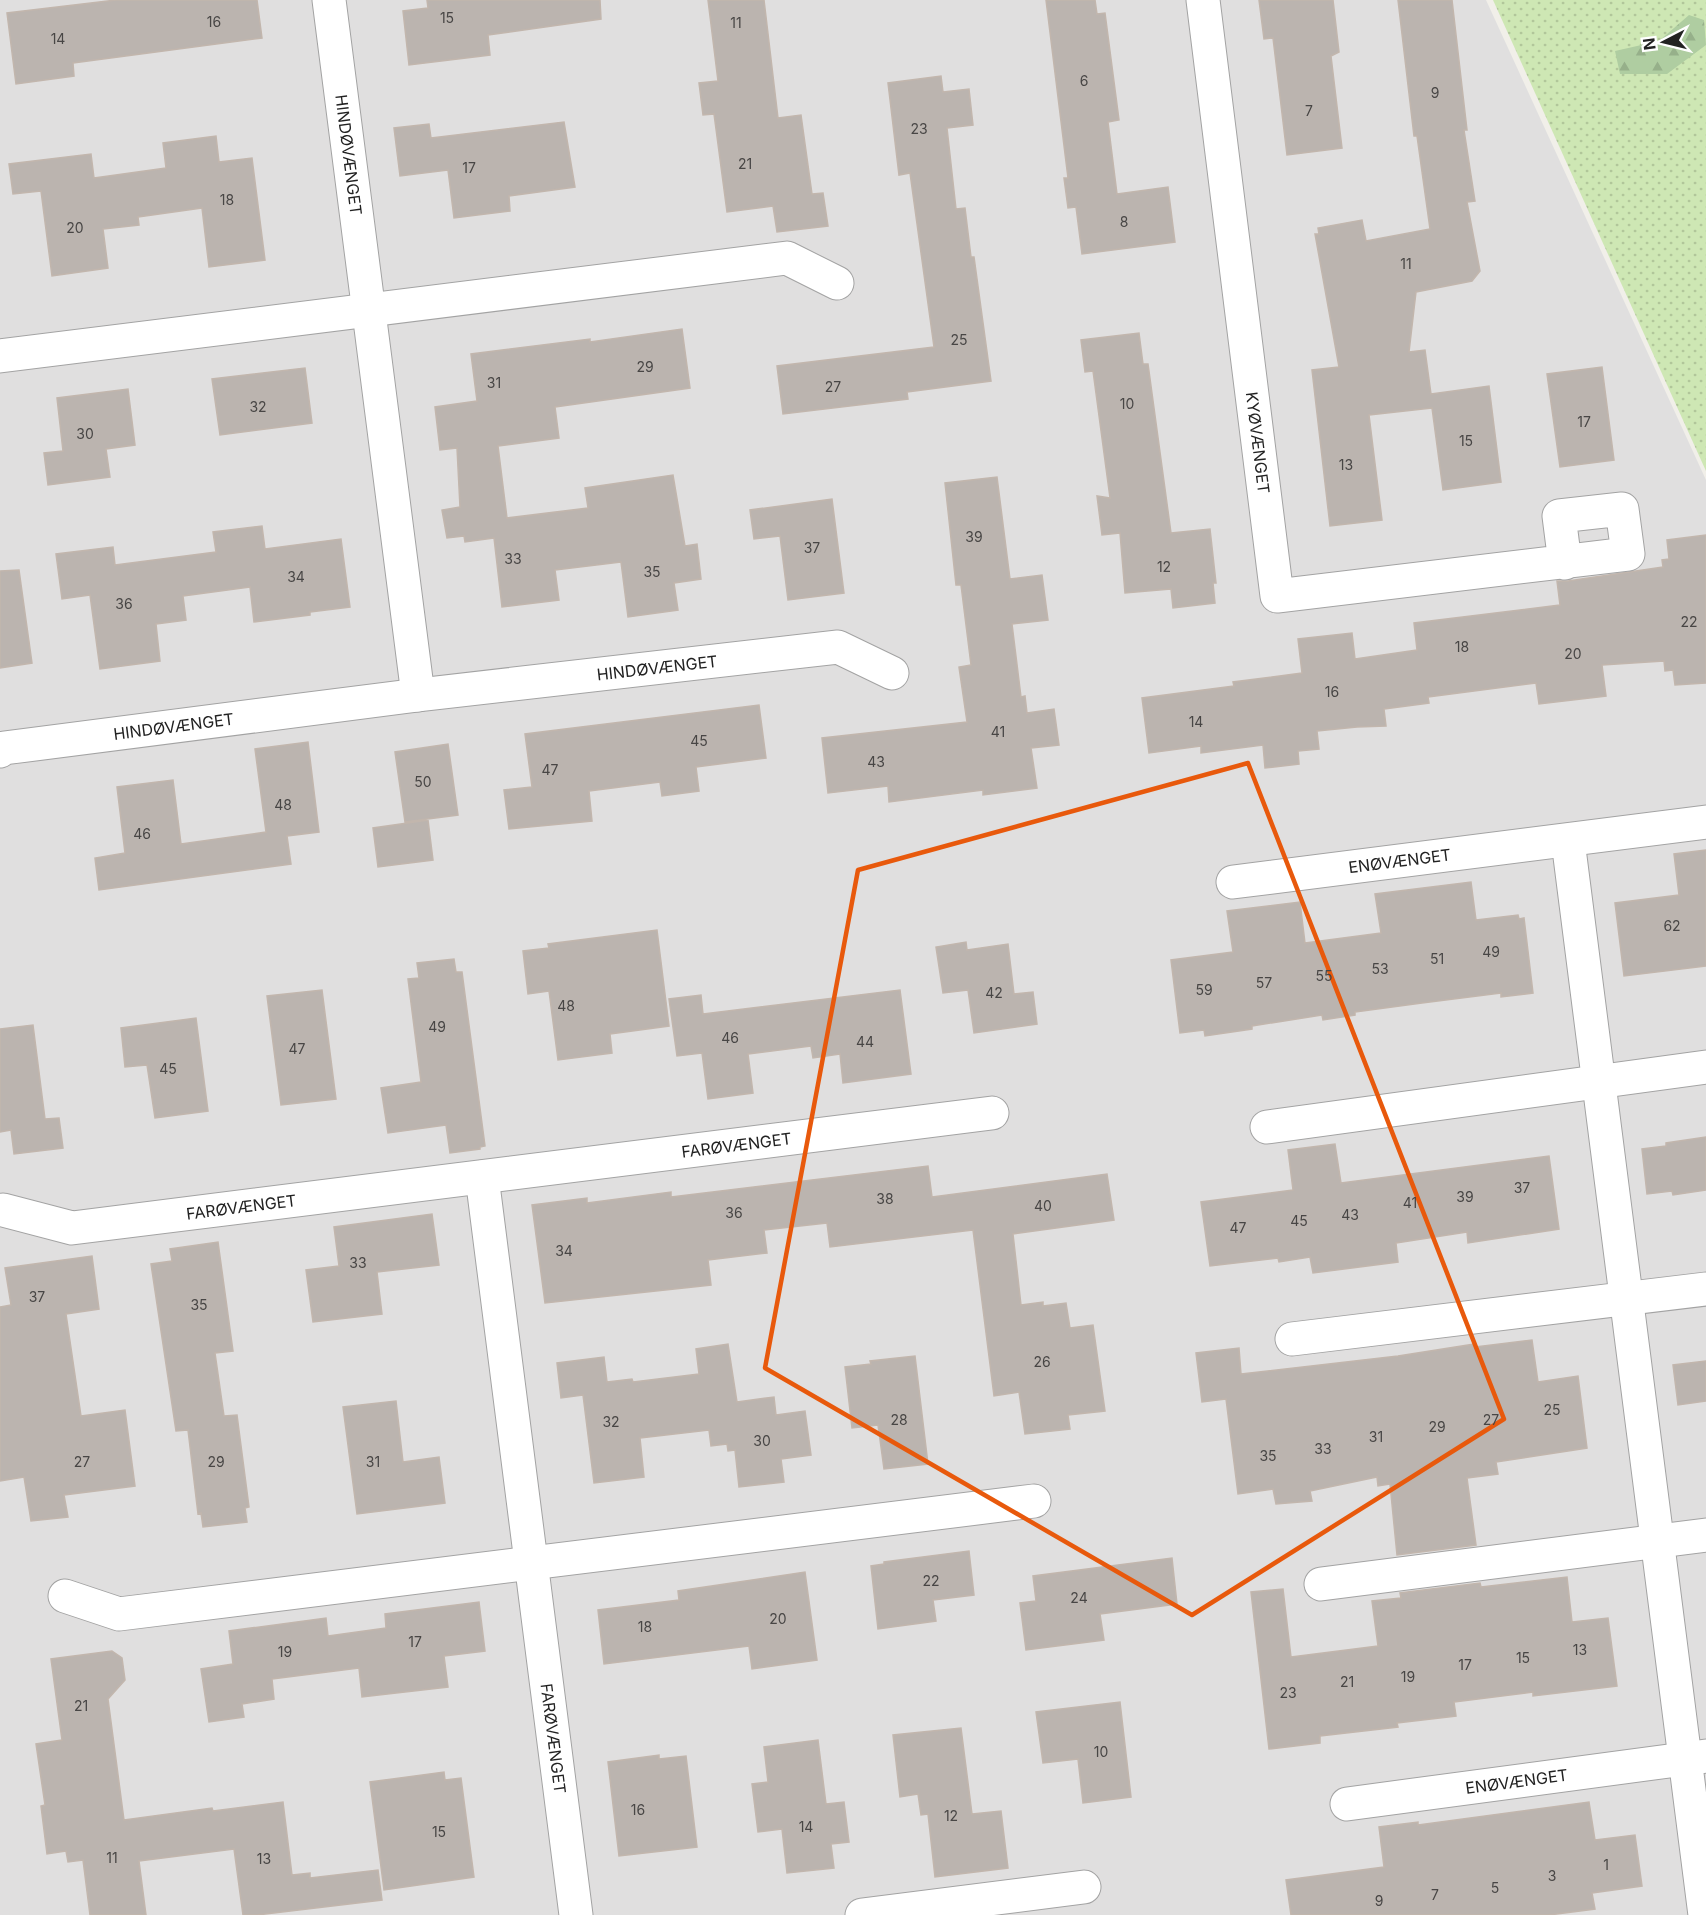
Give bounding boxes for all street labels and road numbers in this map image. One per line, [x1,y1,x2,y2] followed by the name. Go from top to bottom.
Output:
[331,93,366,216] street label: HINDØVÆNGET
[1242,390,1274,495] street label: KYØVÆNGET
[596,651,718,685] street label: HINDØVÆNGET
[112,709,235,744] street label: HINDØVÆNGET
[1347,844,1452,877] street label: ENØVÆNGET
[680,1128,793,1162] street label: FARØVÆNGET
[185,1190,298,1224] street label: FARØVÆNGET
[537,1682,570,1795] street label: FARØVÆNGET
[1464,1765,1569,1798] street label: ENØVÆNGET

